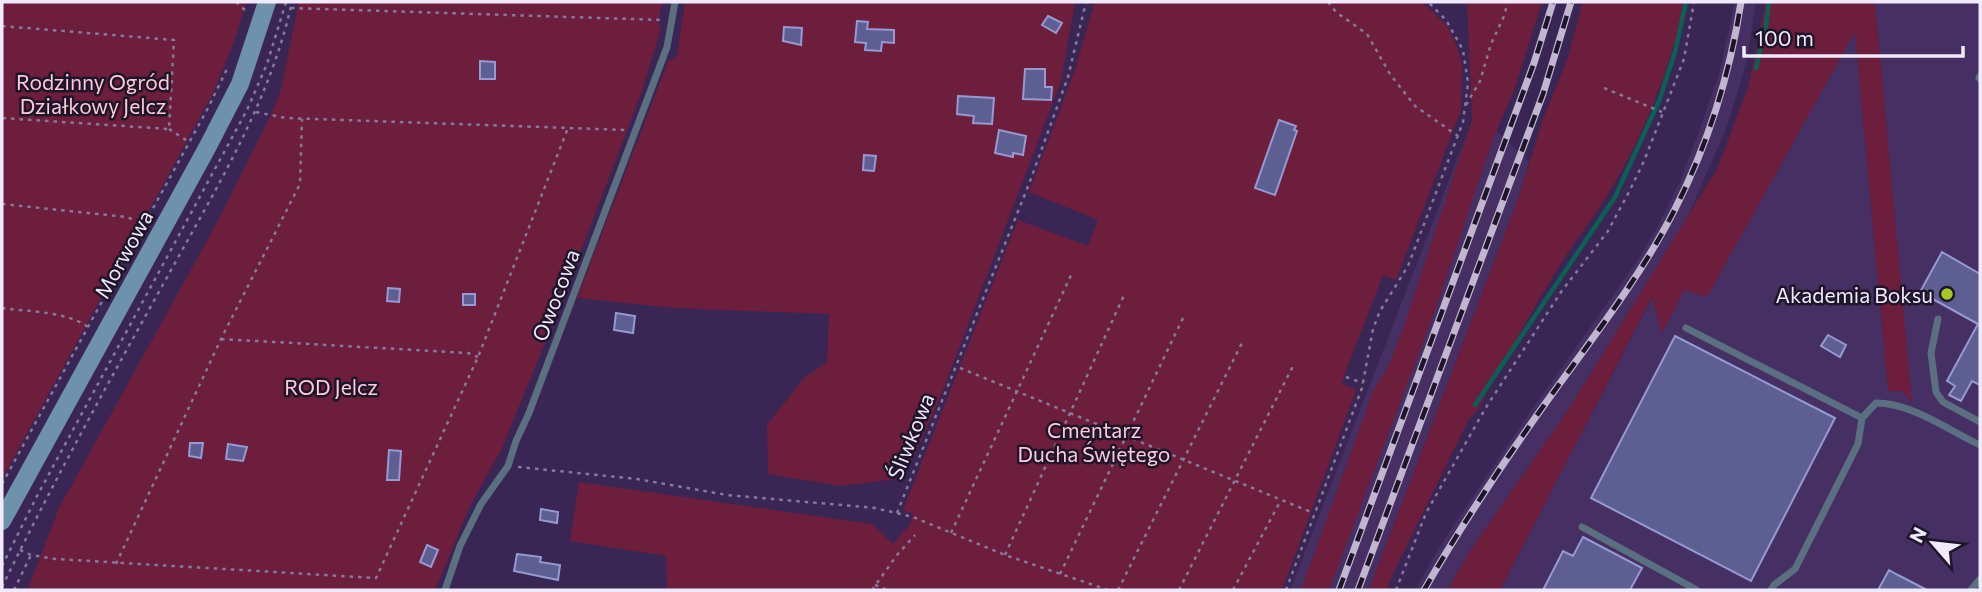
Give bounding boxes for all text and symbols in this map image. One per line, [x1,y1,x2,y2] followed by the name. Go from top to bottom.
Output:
[1744,14,1963,58] scale bar
[1755,25,1814,50] text: 100 m
[16,69,170,118] park label: Rodzinny Ogród Działkowy Jelcz
[89,205,157,303] street label: Morwowa
[526,246,584,344] street label: Owocowa
[1775,282,1933,307] place label: Akademia Boksu
[1939,286,1955,302] marker: Akademia Boksu
[284,374,378,399] park label: ROD Jelcz
[881,389,939,483] street label: Śliwkowa
[1018,417,1170,466] park label: Cmentarz Ducha Świętego
[1898,508,1968,578] north arrow
[1904,523,1931,546] text: N

